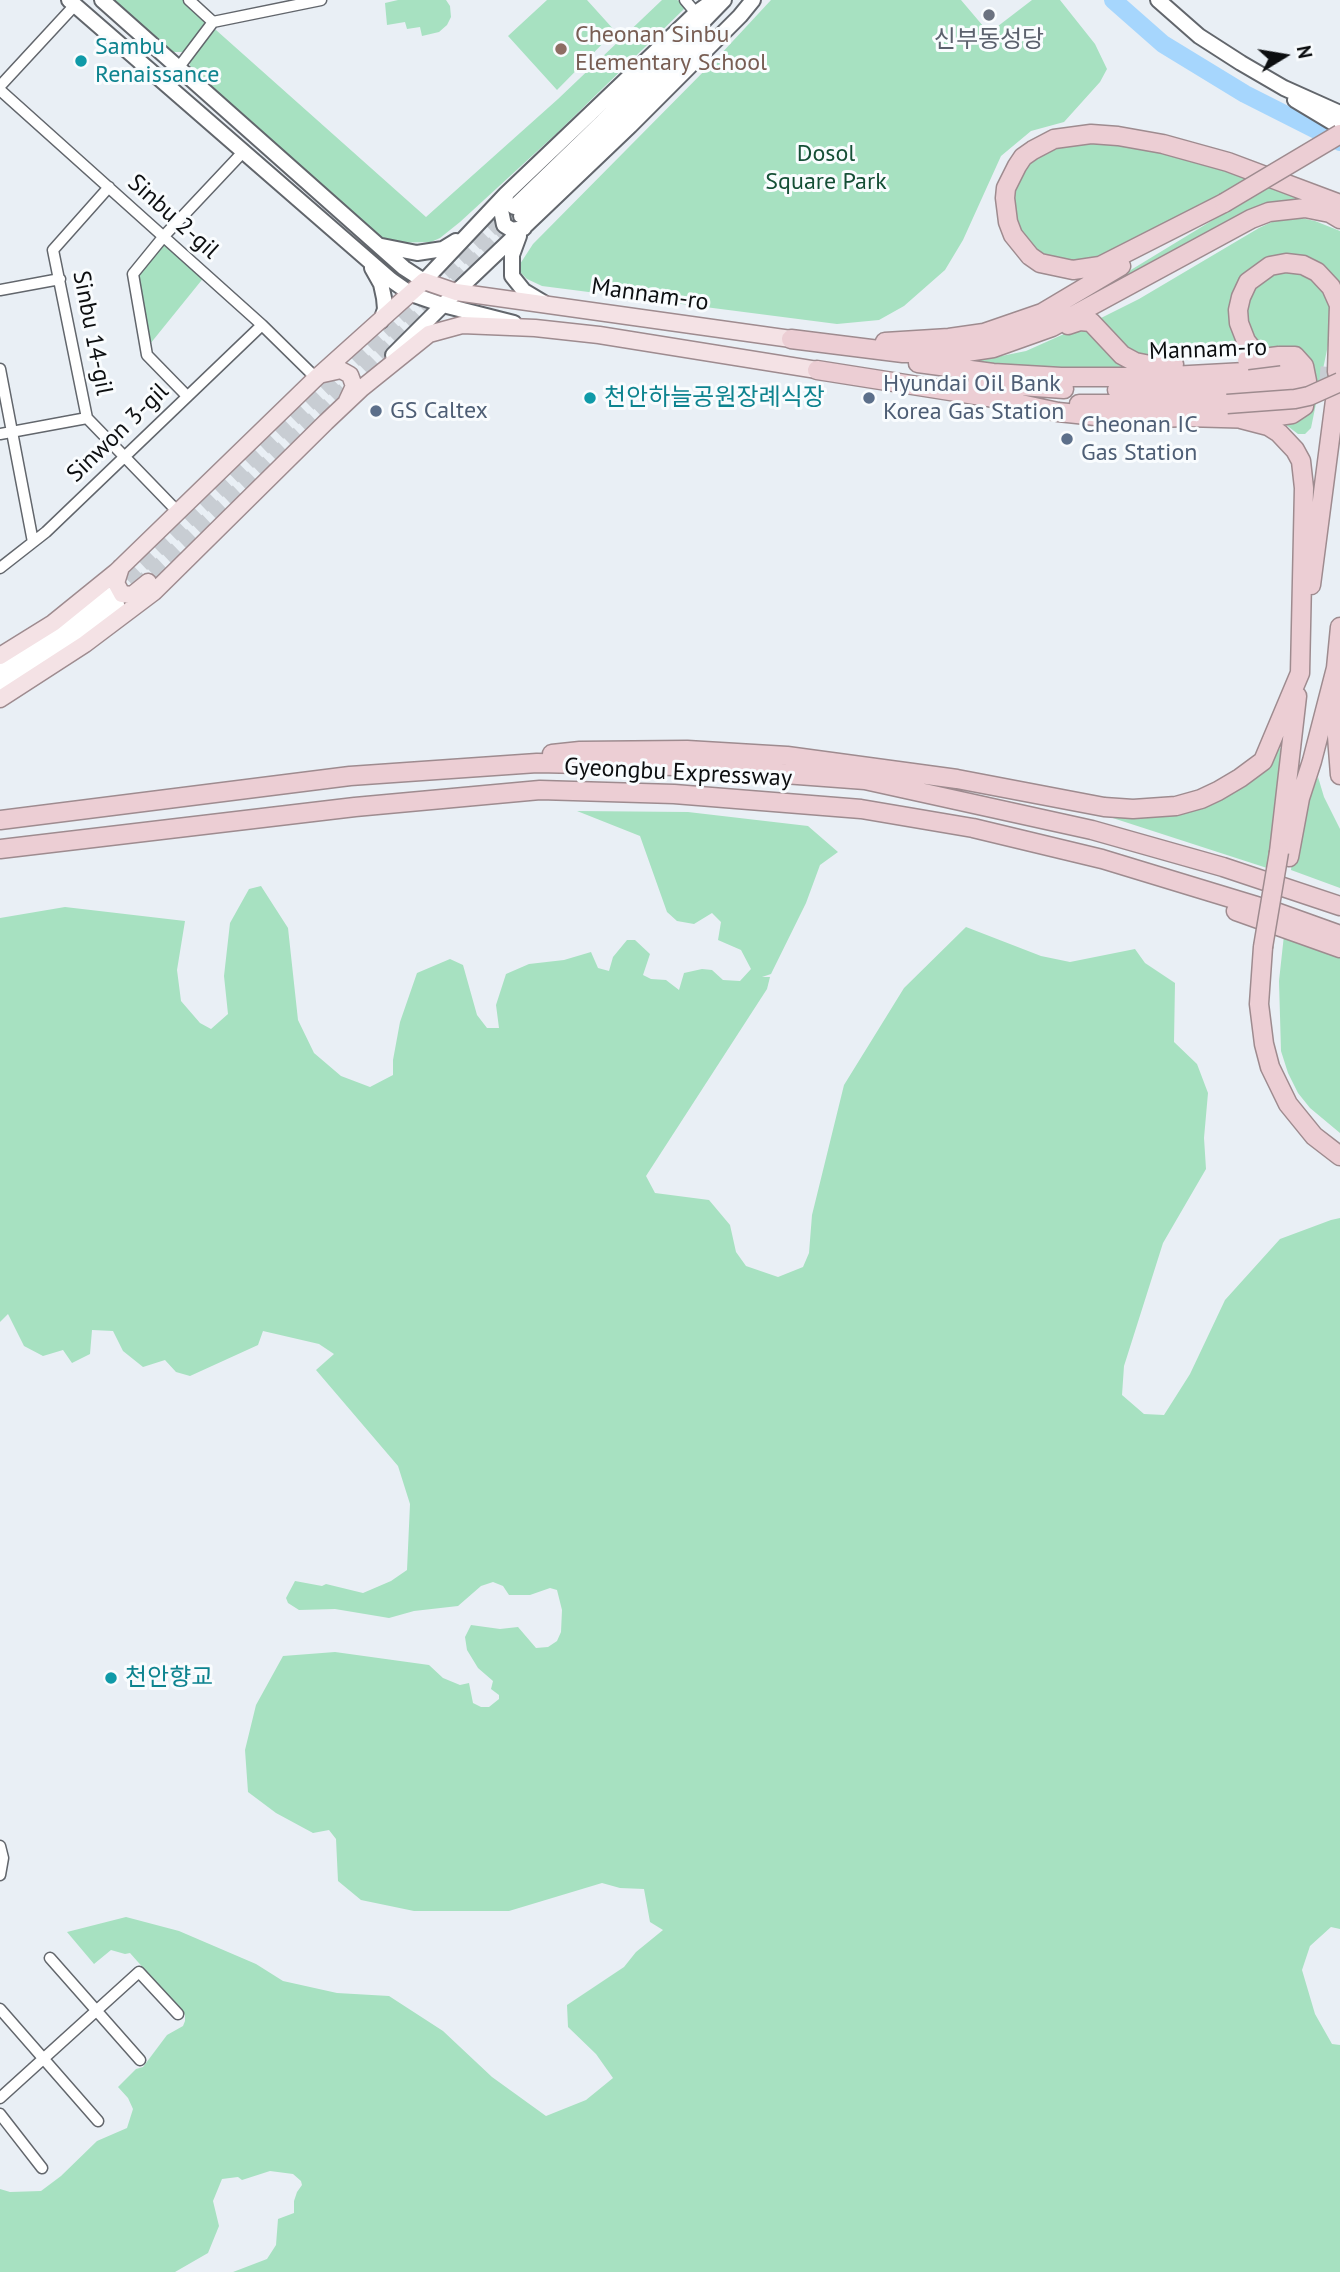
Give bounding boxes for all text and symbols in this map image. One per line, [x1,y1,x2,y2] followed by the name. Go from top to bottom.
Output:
[981,7,997,23] marker: 신부동성당
[575,21,767,77] place label: Cheonan Sinbu Elementary School
[1249,21,1319,91] north arrow
[934,26,1044,54] place label: 신부동성당
[95,33,219,89] place label: Sambu Renaissance
[553,41,569,57] marker: Cheonan Sinbu Elementary School
[1292,44,1318,60] text: N
[73,53,89,69] marker: Sambu Renaissance
[765,140,887,196] park label: Dosol Square Park
[122,169,224,265] street label: Sinbu 2-gil
[66,269,118,397] street label: Sinbu 14-gil
[589,273,711,317] street label: Mannam-ro
[1148,334,1268,366] street label: Mannam-ro
[883,370,1064,426] place label: Hyundai Oil Bank Korea Gas Station
[61,377,175,489] street label: Sinwon 3-gil
[604,384,825,412] place label: 천안하늘공원장례식장
[582,390,598,406] marker: 천안하늘공원장례식장
[861,390,877,406] marker: Hyundai Oil Bank Korea Gas Station
[390,397,488,425] place label: GS Caltex
[368,403,384,419] marker: GS Caltex
[1081,411,1198,467] place label: Cheonan IC Gas Station
[1059,431,1075,447] marker: Cheonan IC Gas Station
[563,753,793,793] street label: Gyeongbu Expressway
[125,1664,213,1692] place label: 천안향교
[103,1670,119,1686] marker: 천안향교

